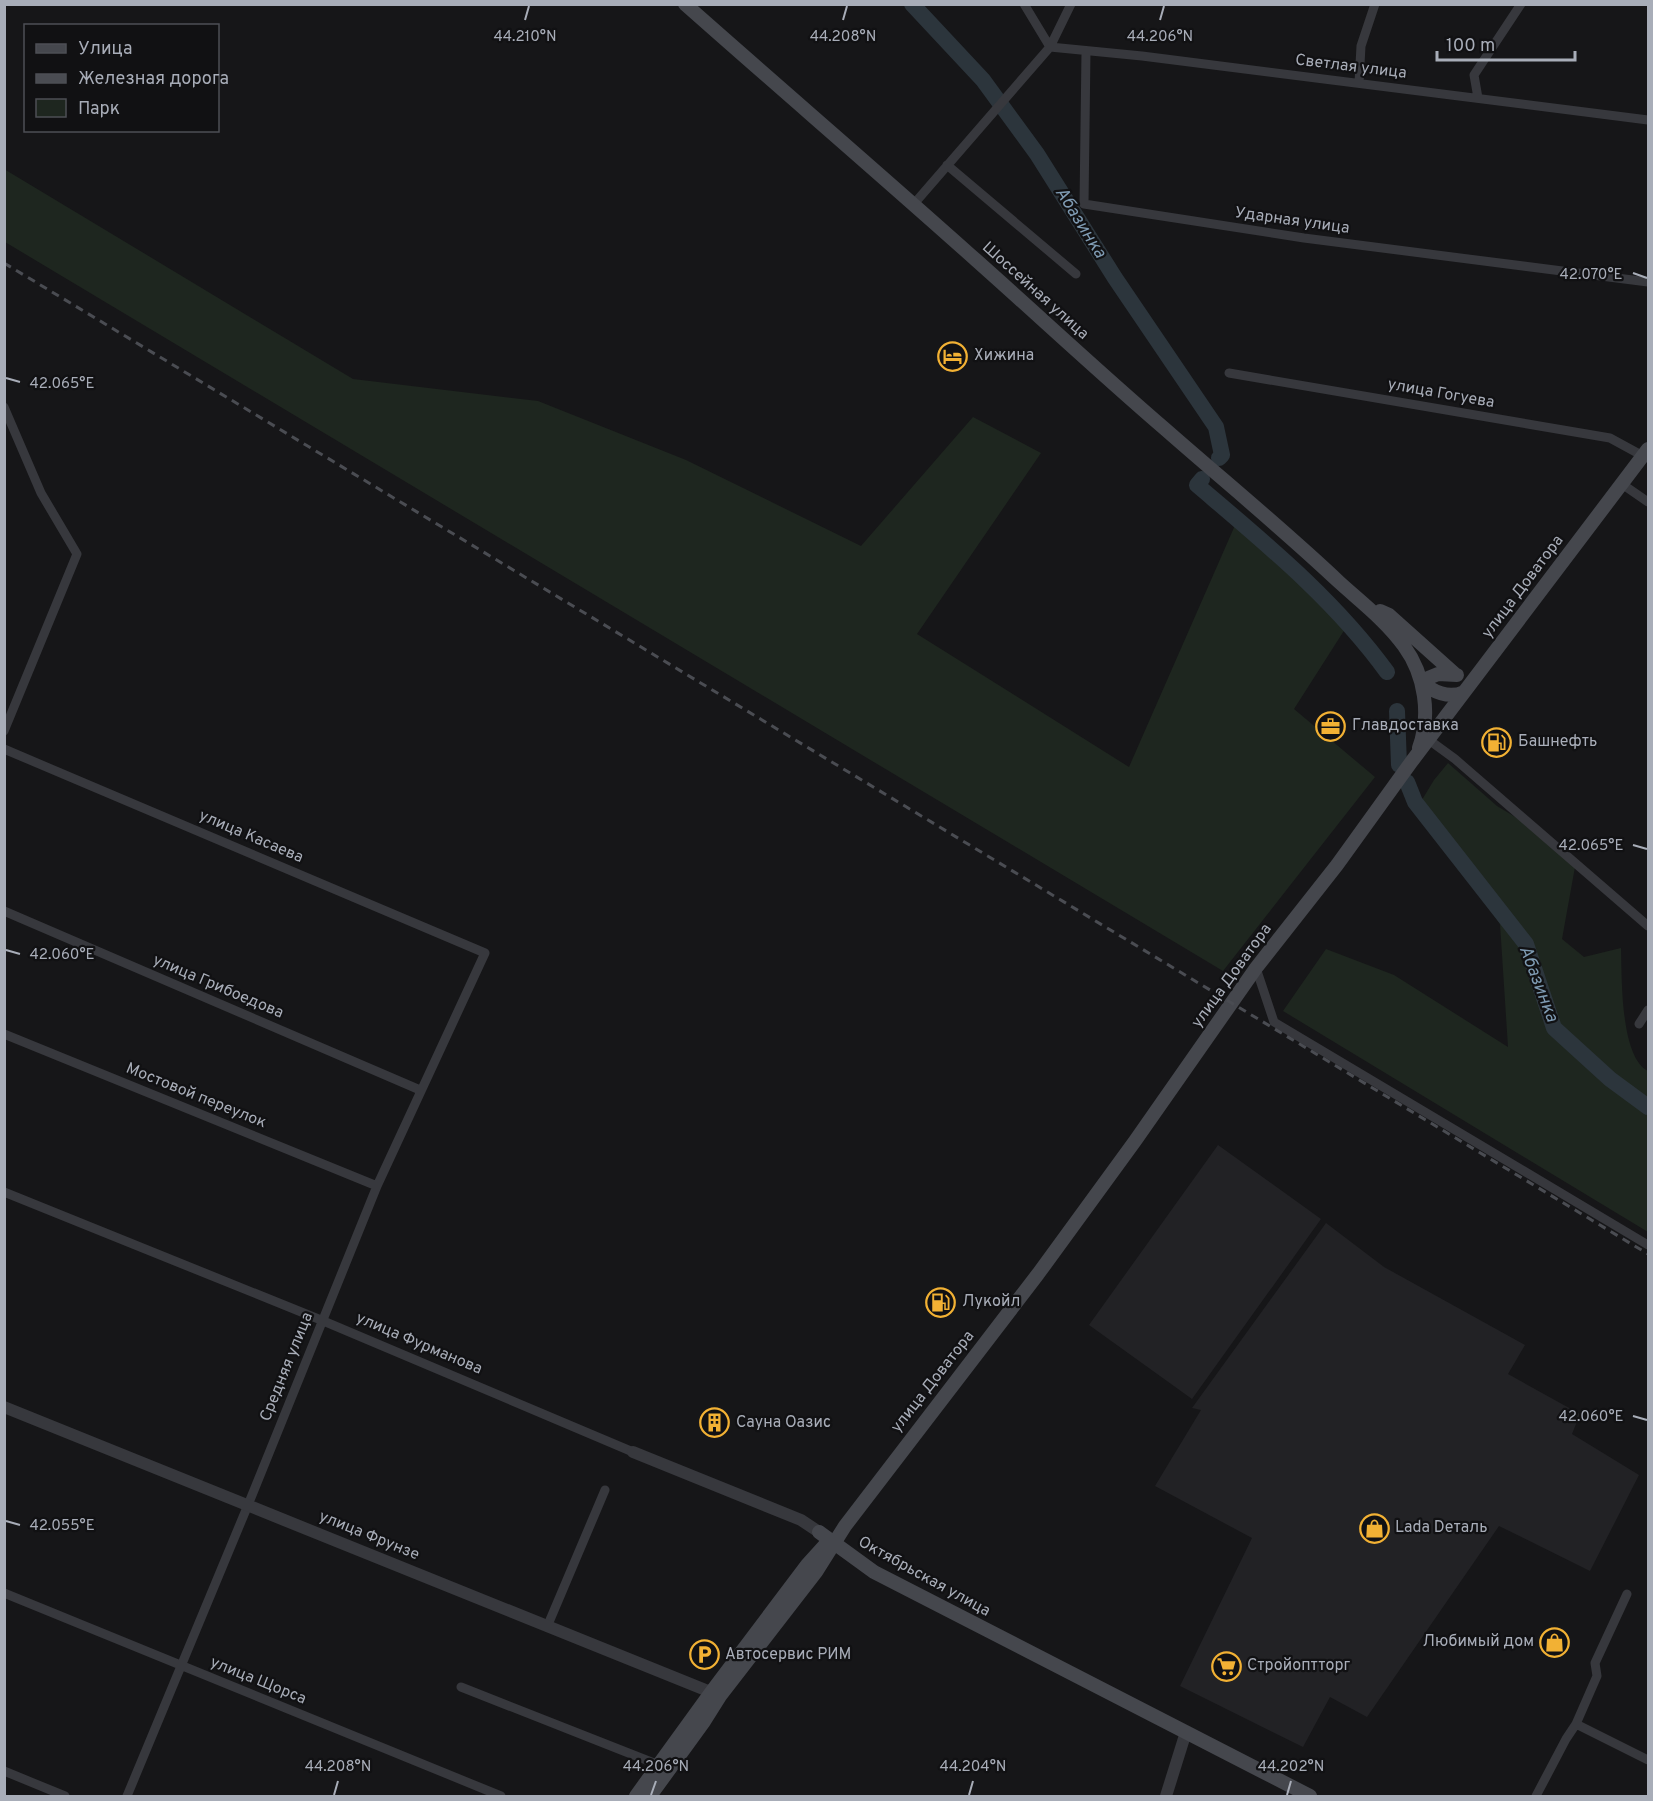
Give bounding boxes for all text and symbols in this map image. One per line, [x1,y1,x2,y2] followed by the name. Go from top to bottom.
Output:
[24,24,219,132] legend
[1437,24,1575,62] scale bar
[493,28,557,47] text: 44.210°N
[810,28,876,47] text: 44.208°N
[1127,28,1193,47] text: 44.206°N
[1446,35,1495,58] text: 100 m
[78,38,132,61] text: Улица
[1294,50,1408,84] street label: Светлая улица
[78,68,229,91] text: Железная дорога
[78,98,120,121] text: Парк
[1049,183,1111,264] water label: Абазинка
[1233,203,1351,239] street label: Ударная улица
[977,238,1093,344] street label: Шоссейная улица
[1559,266,1623,285] text: 42.070°E
[937,340,969,372] hotel icon: Хижина
[974,346,1034,366] place label: Хижина
[30,375,94,394] text: 42.065°E
[1386,375,1496,413] street label: улица Гогуева
[1478,531,1568,643] street label: улица Доватора
[1315,710,1347,742] office icon: Главдоставка
[1352,716,1459,736] place label: Главдоставка
[1481,726,1513,758] fuel station icon: Башнефть
[1518,732,1597,752] place label: Башнефть
[196,806,306,868] street label: улица Касаева
[1559,837,1623,856] text: 42.065°E
[1187,920,1277,1032] street label: улица Доватора
[1513,943,1563,1026] water label: Абазинка
[29,946,95,965] text: 42.060°E
[150,950,286,1024] street label: улица Грибоедова
[123,1059,269,1133] street label: Мостовой переулок
[925,1286,957,1318] fuel station icon: Лукойл
[962,1292,1020,1312] place label: Лукойл
[353,1308,485,1380] street label: улица Фурманова
[256,1309,318,1425] street label: Средняя улица
[887,1327,979,1437] street label: улица Доватора
[699,1407,731,1439] building icon: Сауна Оазис
[1558,1408,1624,1427] text: 42.060°E
[736,1413,831,1433] place label: Сауна Оазис
[316,1507,422,1565] street label: улица Фрунзе
[1358,1512,1390,1544] shop icon: Lada Dеталь
[29,1517,95,1536] text: 42.055°E
[1395,1518,1488,1538] place label: Lada Dеталь
[854,1532,994,1622] street label: Октябрьская улица
[1539,1626,1571,1658] shop icon: Любимый дом
[1423,1632,1534,1652] place label: Любимый дом
[688,1639,720,1671] parking icon: Автосервис РИМ
[725,1645,851,1665] place label: Автосервис РИМ
[1210,1650,1242,1682] supermarket icon: Стройоптторг
[207,1653,309,1709] street label: улица Щорса
[1247,1656,1351,1676] place label: Стройоптторг
[305,1758,371,1777] text: 44.208°N
[623,1758,689,1777] text: 44.206°N
[940,1758,1006,1777] text: 44.204°N
[1258,1758,1324,1777] text: 44.202°N

